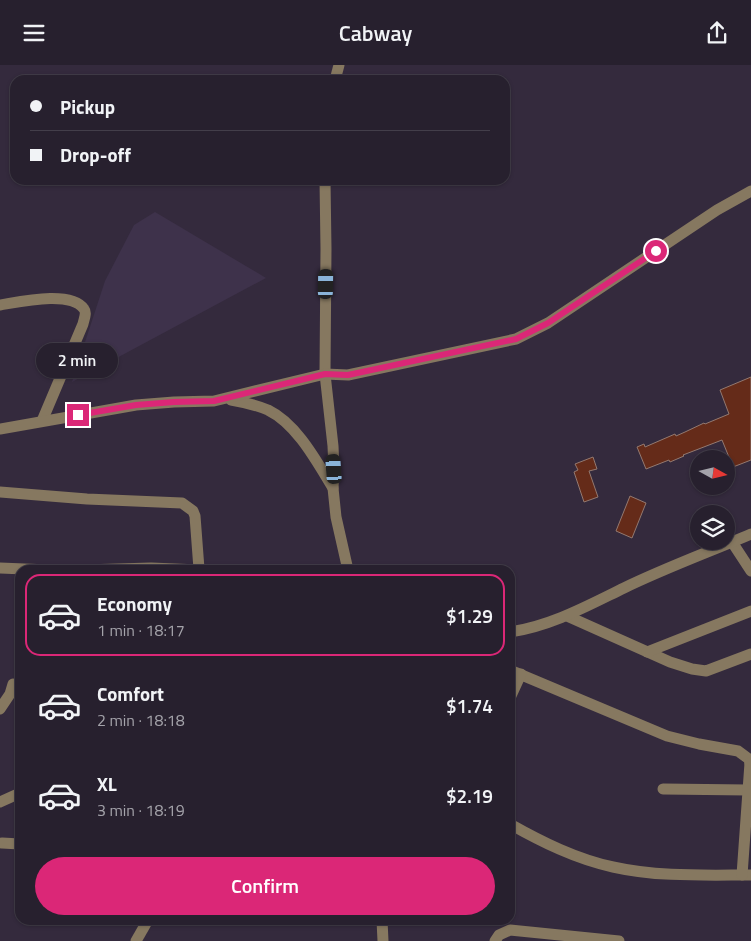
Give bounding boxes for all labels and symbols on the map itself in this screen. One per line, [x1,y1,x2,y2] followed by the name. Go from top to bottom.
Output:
[645,240,667,262] route start
[318,269,333,299] car
[37,343,119,377] callout: 2 min
[67,404,89,426] route end
[690,450,735,495] north arrow
[325,454,342,484] car

